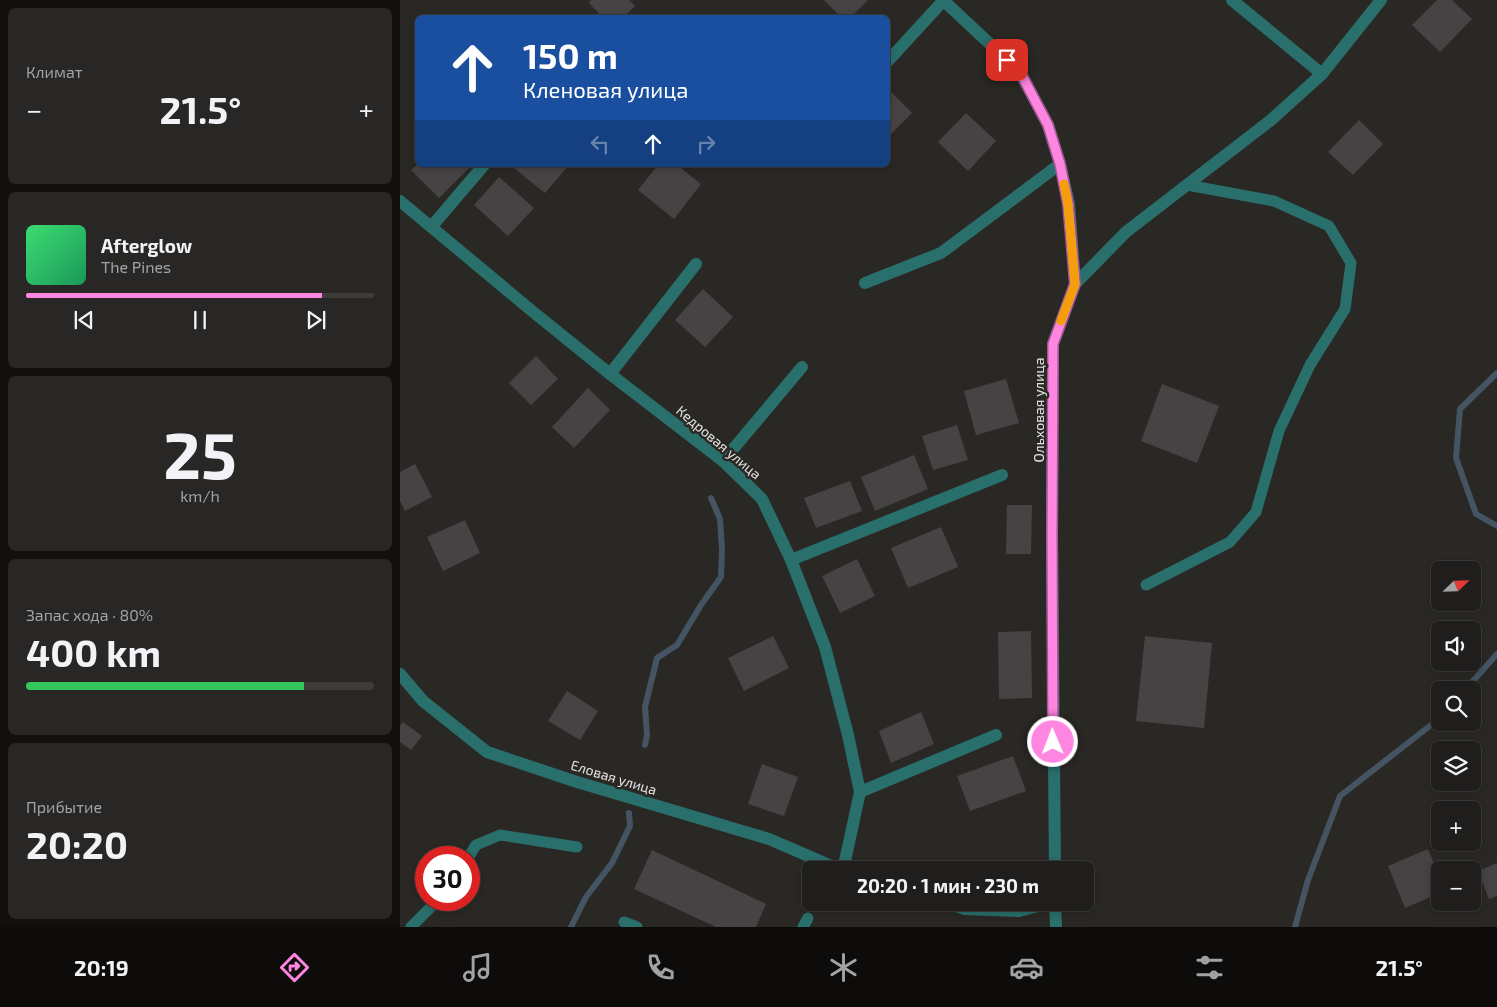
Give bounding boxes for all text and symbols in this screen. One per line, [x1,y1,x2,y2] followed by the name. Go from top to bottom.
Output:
[523,34,618,76] text: 150 m
[440,35,505,100] icon: ahead
[986,39,1028,81] pin
[993,46,1021,74] icon: arrive
[26,62,83,81] text: Климат
[523,76,688,102] text: Кленовая улица
[160,86,241,132] text: 21.5°
[26,92,42,126] text: −
[359,92,374,126] text: +
[586,130,614,158] icon: left
[639,130,667,158] icon: ahead
[692,130,720,158] icon: right
[101,234,192,257] text: Afterglow
[101,257,171,276] text: The Pines
[70,306,98,334] icon: previous
[186,306,214,334] icon: pause
[302,306,330,334] icon: next
[1030,358,1047,462] street label: Ольховая улица
[673,402,765,482] street label: Кедровая улица
[163,414,237,492] text: 25
[180,486,220,505] text: km/h
[1431,561,1481,611] north arrow
[1431,561,1481,911] map controls
[26,605,153,624] text: Запас хода · 80%
[1431,621,1481,671] button: sound
[26,629,161,675] text: 400 km
[1431,681,1481,731] button: search
[1026,715,1078,767] position arrow
[1431,741,1481,791] button: layers
[569,756,659,798] street label: Еловая улица
[26,797,102,816] text: Прибытие
[1431,801,1481,851] button: +
[26,821,128,867] text: 20:20
[415,846,480,911] speed limit sign: 30
[1431,861,1481,911] button: −
[857,874,1039,897] text: 20:20 · 1 мин · 230 m
[277,950,312,985] icon: directions
[460,950,495,985] icon: music
[643,950,678,985] icon: phone
[826,950,861,985] icon: climate
[1009,950,1044,985] icon: car
[1192,950,1227,985] icon: filters
[74,954,129,980] text: 20:19
[1376,954,1423,980] text: 21.5°

